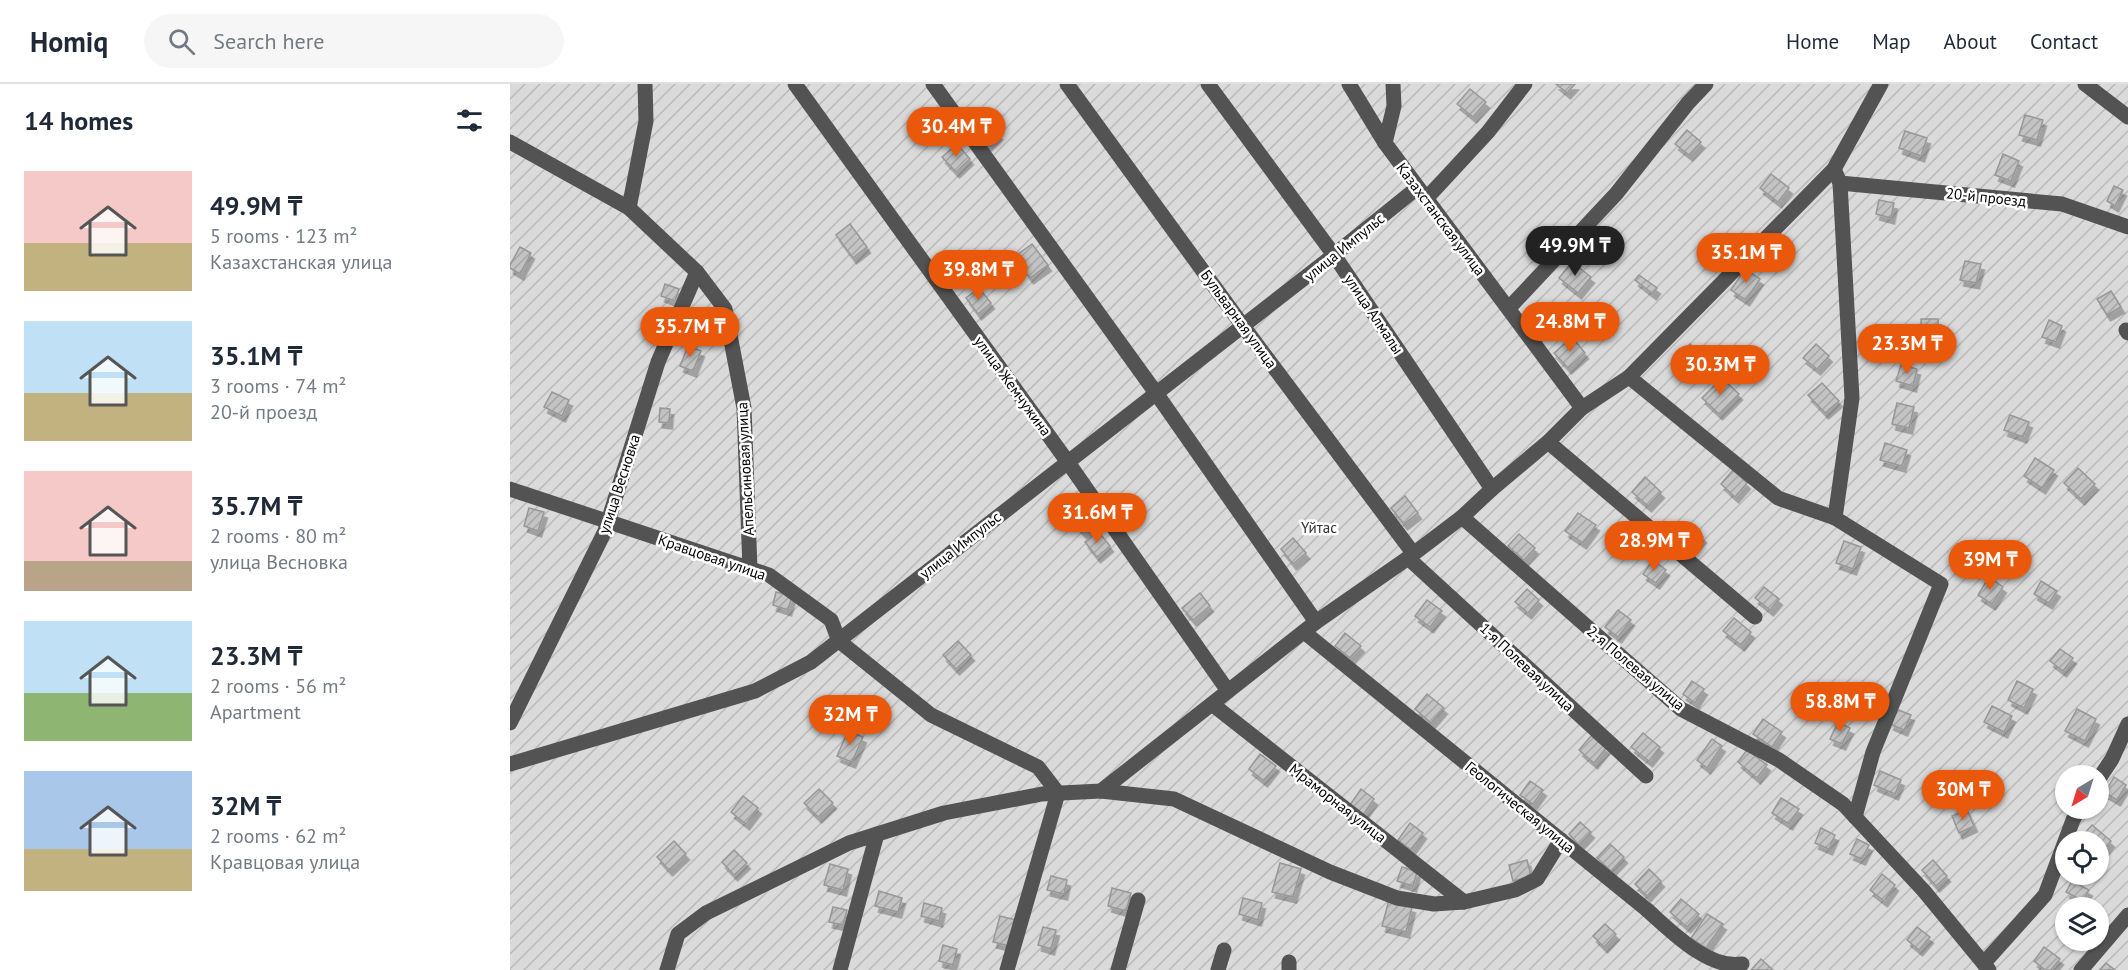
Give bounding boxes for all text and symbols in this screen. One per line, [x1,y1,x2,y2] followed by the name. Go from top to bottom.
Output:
[144,14,564,68] search box
[30,23,108,60] text: Homiq
[165,25,198,58] icon: search
[213,27,324,55] text: Search here
[1786,28,1839,55] text: Home
[1872,28,1911,55] text: Map
[1944,28,1997,55] text: About
[2030,28,2098,55] text: Contact
[24,104,133,137] text: 14 homes
[453,104,486,137] icon: filters
[901,107,1011,158] pin: 30.4M ₸
[921,113,991,139] text: 30.4M ₸
[1392,159,1490,279] street label: Казахстанская улица
[1945,183,2027,211] street label: 20-й проезд
[210,189,302,222] text: 49.9M ₸
[72,195,144,267] icon: home
[1300,209,1388,285] street label: улица Импульс
[210,223,357,249] text: 5 rooms · 123 m²
[1520,226,1630,277] pin: 49.9M ₸
[1540,232,1610,258] text: 49.9M ₸
[1691,233,1801,284] pin: 35.1M ₸
[1711,239,1781,265] text: 35.1M ₸
[210,249,392,275] text: Казахстанская улица
[923,250,1033,301] pin: 39.8M ₸
[943,256,1013,282] text: 39.8M ₸
[1197,266,1281,372] street label: Бульварная улица
[1340,270,1408,358] street label: улица Алмалы
[1515,302,1625,353] pin: 24.8M ₸
[635,307,745,358] pin: 35.7M ₸
[1535,308,1605,334] text: 24.8M ₸
[655,313,725,339] text: 35.7M ₸
[1852,324,1962,375] pin: 23.3M ₸
[1872,330,1942,356] text: 23.3M ₸
[970,332,1056,440] street label: улица Жемчужина
[210,339,302,372] text: 35.1M ₸
[72,345,144,417] icon: home
[1665,345,1775,396] pin: 30.3M ₸
[1685,351,1755,377] text: 30.3M ₸
[210,373,346,399] text: 3 rooms · 74 m²
[210,399,317,425] text: 20-й проезд
[732,402,758,536] street label: Апельсиновая улица
[594,432,644,536] street label: улица Весновка
[210,489,302,522] text: 35.7M ₸
[1042,493,1152,544] pin: 31.6M ₸
[72,495,144,567] icon: home
[1062,499,1132,525] text: 31.6M ₸
[916,507,1005,583] street label: улица Импульс
[1301,518,1337,537] park label: Үйтас
[1599,521,1709,572] pin: 28.9M ₸
[210,523,346,549] text: 2 rooms · 80 m²
[1619,527,1689,553] text: 28.9M ₸
[656,530,768,584] street label: Кравцовая улица
[1948,540,2032,591] pin: 39M ₸
[1963,546,2017,572] text: 39M ₸
[210,549,348,575] text: улица Весновка
[1476,618,1578,716] street label: 1-я Полевая улица
[1583,622,1689,714] street label: 2-я Полевая улица
[210,639,302,672] text: 23.3M ₸
[72,645,144,717] icon: home
[210,673,346,699] text: 2 rooms · 56 m²
[1785,682,1895,733] pin: 58.8M ₸
[1805,688,1875,714] text: 58.8M ₸
[808,695,892,746] pin: 32M ₸
[210,699,301,725] text: Apartment
[823,701,877,727] text: 32M ₸
[1461,757,1579,857] street label: Геологическая улица
[1286,759,1390,847] street label: Мраморная улица
[2055,765,2109,819] north arrow
[2055,765,2109,951] map controls
[1921,770,2005,821] pin: 30M ₸
[1936,776,1990,802] text: 30M ₸
[210,789,281,822] text: 32M ₸
[72,795,144,867] icon: home
[210,823,346,849] text: 2 rooms · 62 m²
[2055,831,2109,885] button: locate
[210,849,360,875] text: Кравцовая улица
[2055,897,2109,951] button: layers

